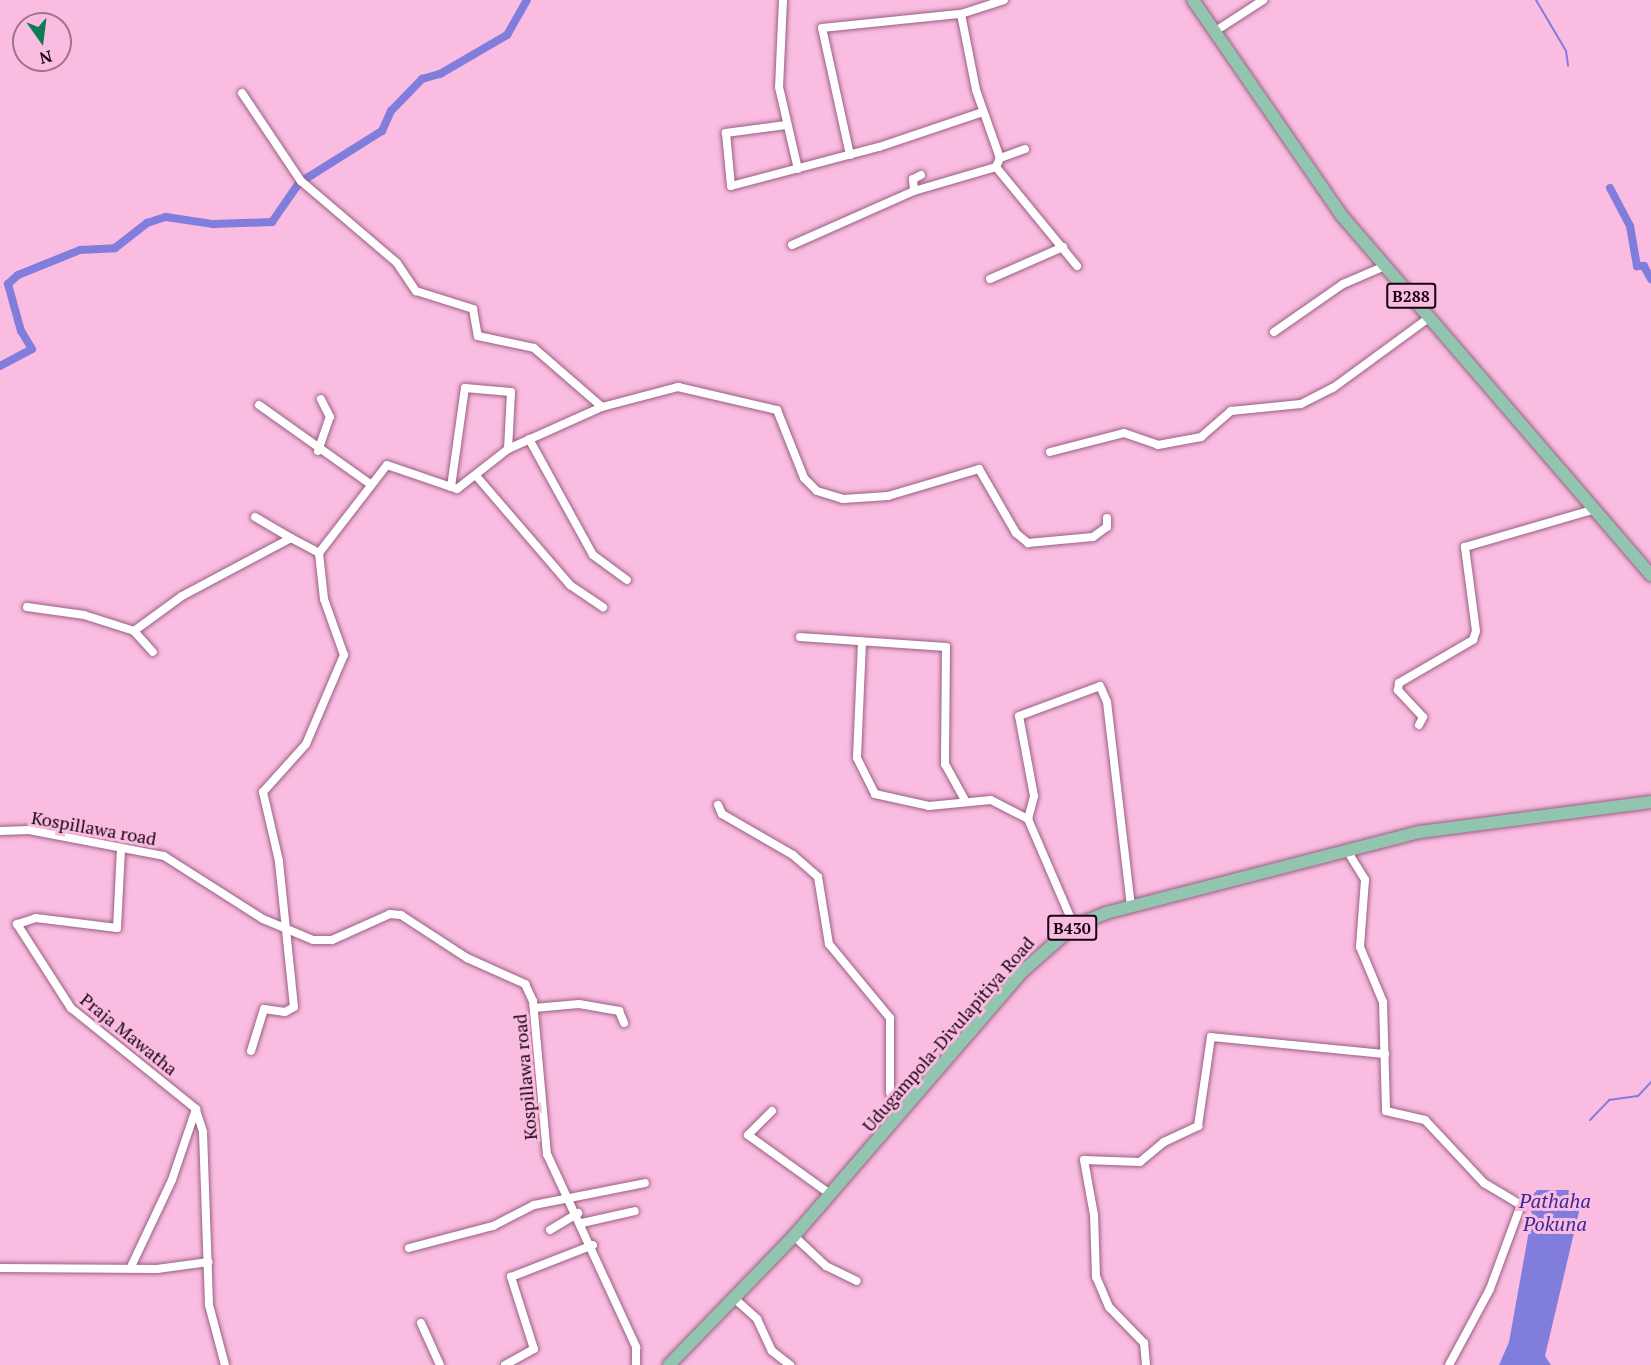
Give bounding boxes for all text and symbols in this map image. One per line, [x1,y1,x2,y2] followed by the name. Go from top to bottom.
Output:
[12,12,72,72] north arrow
[37,45,54,70] text: N
[1386,283,1436,309] road number: B288
[30,806,158,850] street label: Kospillawa road
[1046,915,1098,941] road number: B430
[857,932,1039,1136] street label: Udugampola-Divulapitiya Road
[76,988,182,1080] street label: Praja Mawatha
[509,1013,541,1141] street label: Kospillawa road
[1519,1189,1591,1236] water label: Pathaha Pokuna

